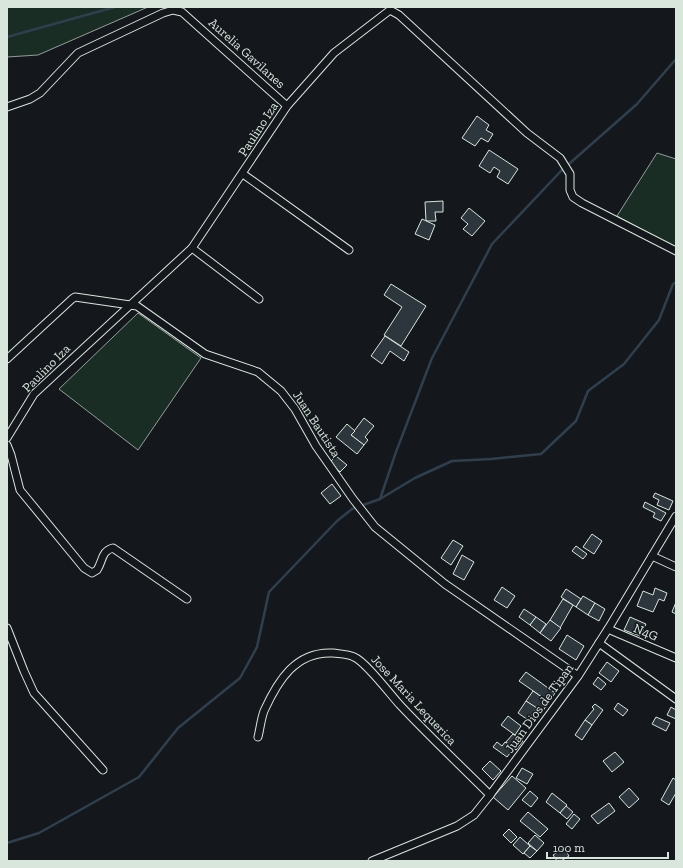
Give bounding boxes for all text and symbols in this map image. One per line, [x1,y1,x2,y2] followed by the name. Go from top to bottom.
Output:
[206,15,289,91] street label: Aurelia Gavilanes
[235,99,281,159] street label: Paulino Iza
[19,340,74,395] street label: Paulino Iza
[290,388,344,461] street label: Juan Bautista
[631,620,661,644] street label: N4G
[368,652,460,749] street label: Jose Maria Lequerica
[502,660,577,755] street label: Juan Dios de Tipan
[547,834,668,860] scale bar
[553,841,585,855] text: 100 m

